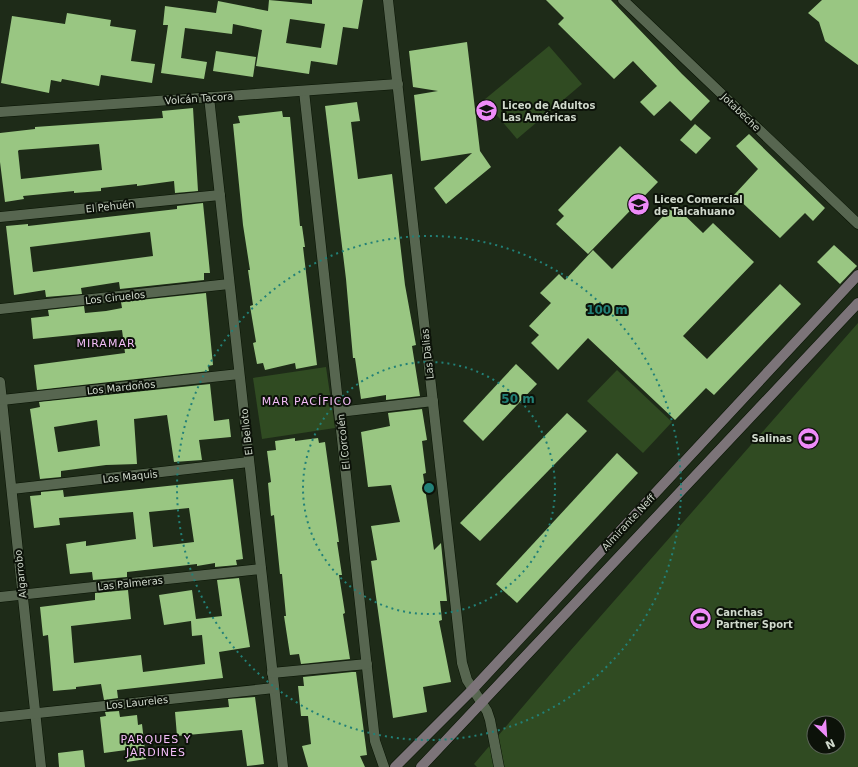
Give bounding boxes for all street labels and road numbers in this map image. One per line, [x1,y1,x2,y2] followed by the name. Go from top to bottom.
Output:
[718,90,762,134] street label: Jotabeche
[164,91,234,106] street label: Volcán Tacora
[85,198,135,215] street label: El Pehuén
[84,289,146,306] street label: Los Ciruelos
[419,328,436,380] street label: Las Dalias
[86,378,156,397] street label: Los Mardoños
[239,408,254,456] street label: El Belloto
[335,413,352,470] street label: El Corcolén
[102,468,158,485] street label: Los Maquis
[600,491,658,553] street label: Almirante Neff
[12,549,29,599] street label: Algarrobo
[97,575,163,592] street label: Las Palmeras
[106,694,169,711] street label: Los Laureles

